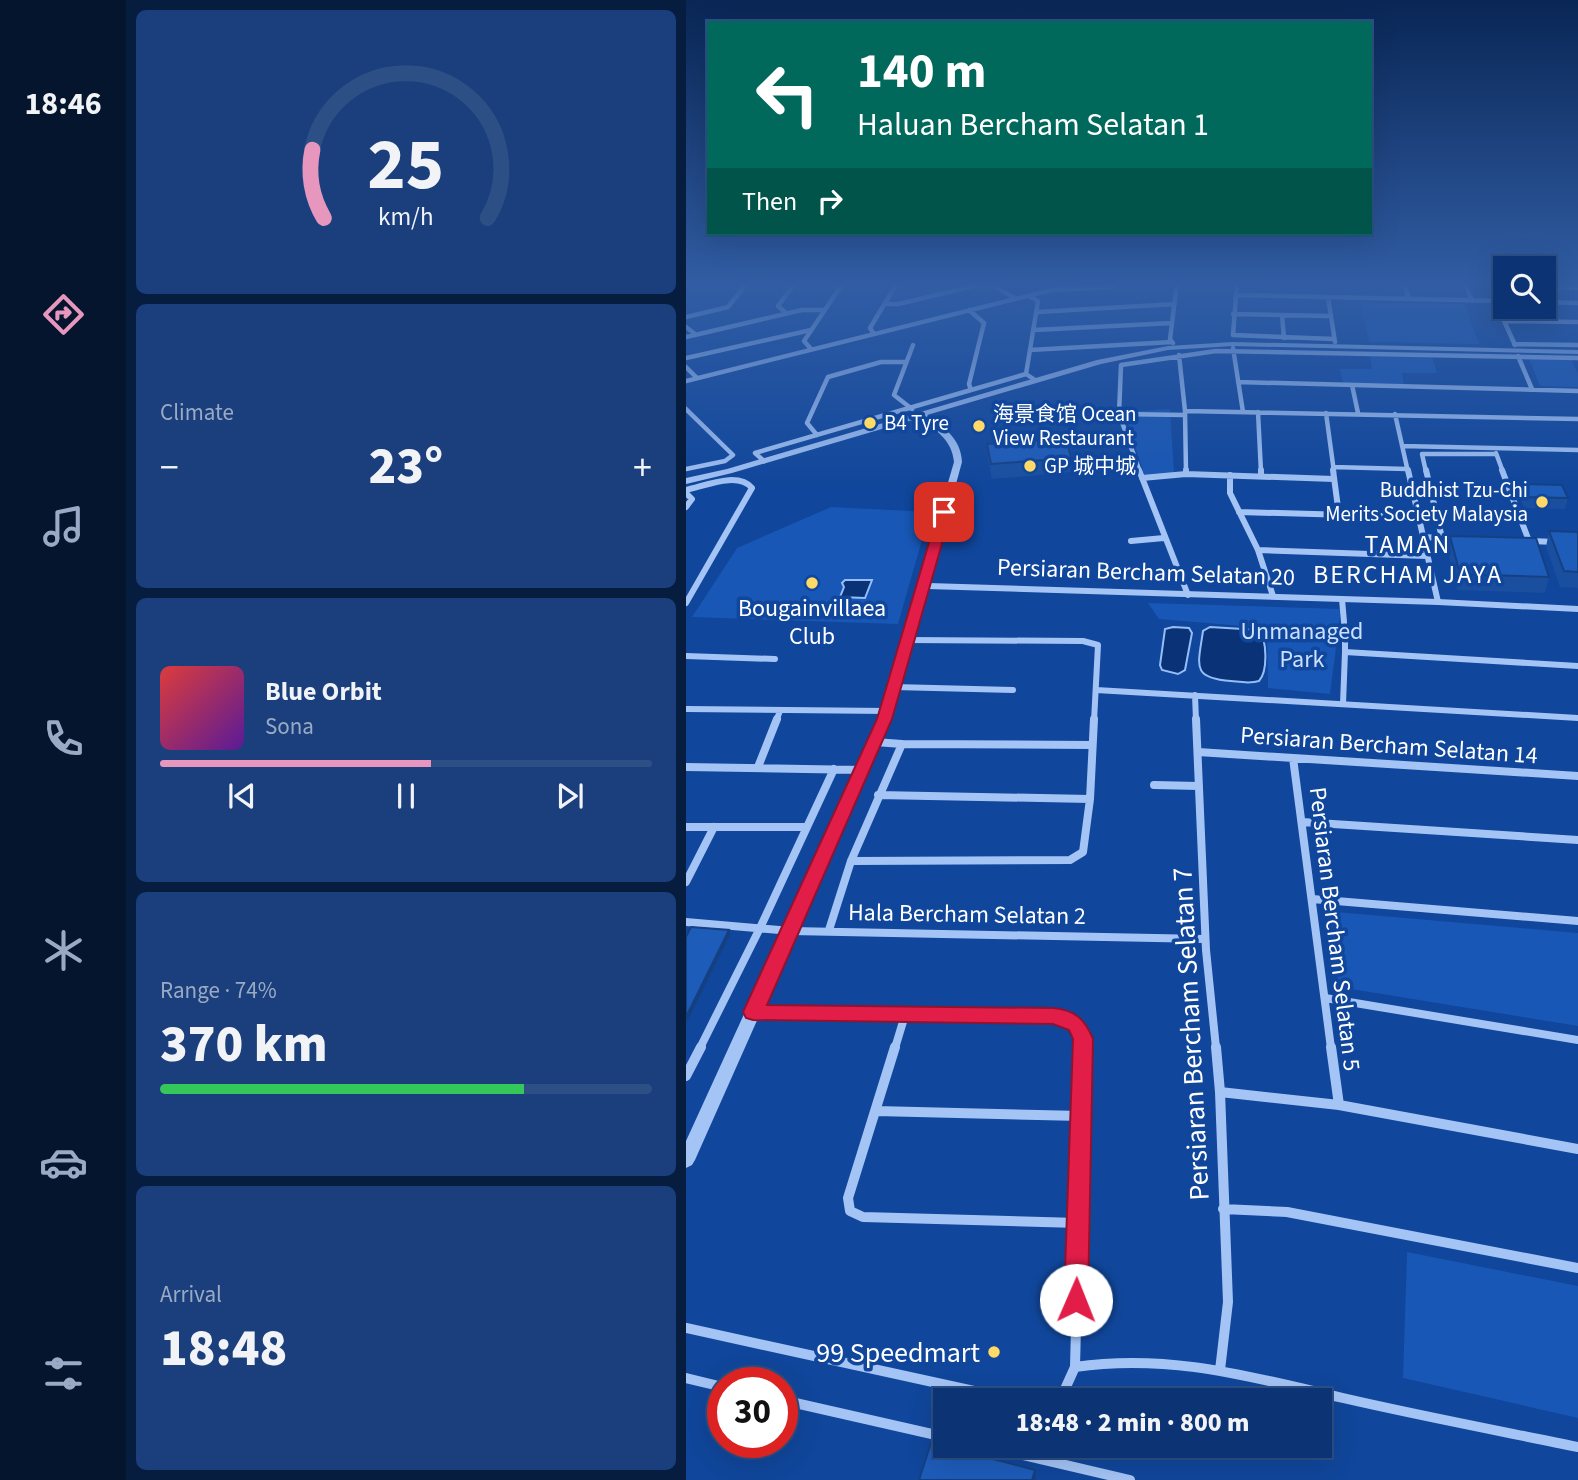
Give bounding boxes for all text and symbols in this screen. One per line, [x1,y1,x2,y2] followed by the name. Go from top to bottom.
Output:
[857,37,986,107] text: 140 m
[742,49,833,140] icon: left
[24,81,102,127] text: 18:46
[857,102,1209,148] text: Haluan Bercham Selatan 1
[368,113,444,217] text: 25
[811,182,849,220] icon: right
[742,183,797,220] text: Then
[378,199,434,235] text: km/h
[1493,256,1556,319] map controls
[1493,256,1556,319] button: search
[39,290,88,339] icon: directions
[160,396,234,429] text: Climate
[993,399,1136,453] place label: 海景食馆 Ocean View Restaurant
[884,408,949,438] place label: B4 Tyre
[862,415,878,431] marker: B4 Tyre
[971,418,987,434] marker: 海景食馆 Ocean View Restaurant
[369,430,443,504] text: 23°
[160,441,179,495] text: −
[633,441,652,495] text: +
[1044,451,1136,481] place label: GP 城中城
[1022,458,1038,474] marker: GP 城中城
[1325,475,1528,529] place label: Buddhist Tzu-Chi Merits Society Malaysia
[914,482,974,542] pin
[925,493,963,531] icon: arrive
[1534,494,1550,510] marker: Buddhist Tzu-Chi Merits Society Malaysia
[39,502,88,551] icon: music
[1313,526,1503,593] district label: TAMAN BERCHAM JAYA
[996,550,1295,595] street label: Persiaran Bercham Selatan 20
[804,575,820,591] marker: Bougainvillaea Club
[738,591,886,654] place label: Bougainvillaea Club
[1241,614,1363,677] park label: Unmanaged Park
[265,673,382,710] text: Blue Orbit
[265,710,314,743] text: Sona
[39,714,88,763] icon: phone
[1239,718,1539,773] street label: Persiaran Bercham Selatan 14
[223,777,261,815] icon: previous
[387,777,425,815] icon: pause
[551,777,589,815] icon: next
[1300,785,1369,1073] street label: Persiaran Bercham Selatan 5
[1162,866,1220,1202] street label: Persiaran Bercham Selatan 7
[848,895,1086,934] street label: Hala Bercham Selatan 2
[39,926,88,975] icon: climate
[160,974,277,1007] text: Range · 74%
[160,1008,328,1082] text: 370 km
[39,1138,88,1187] icon: car
[1039,1263,1113,1337] position arrow
[160,1278,222,1311] text: Arrival
[160,1312,287,1386] text: 18:48
[816,1333,981,1373] place label: 99 Speedmart
[986,1344,1002,1360] marker: 99 Speedmart
[39,1349,88,1398] icon: filters
[707,1367,798,1458] speed limit sign: 30
[1016,1404,1249,1441] text: 18:48 · 2 min · 800 m

